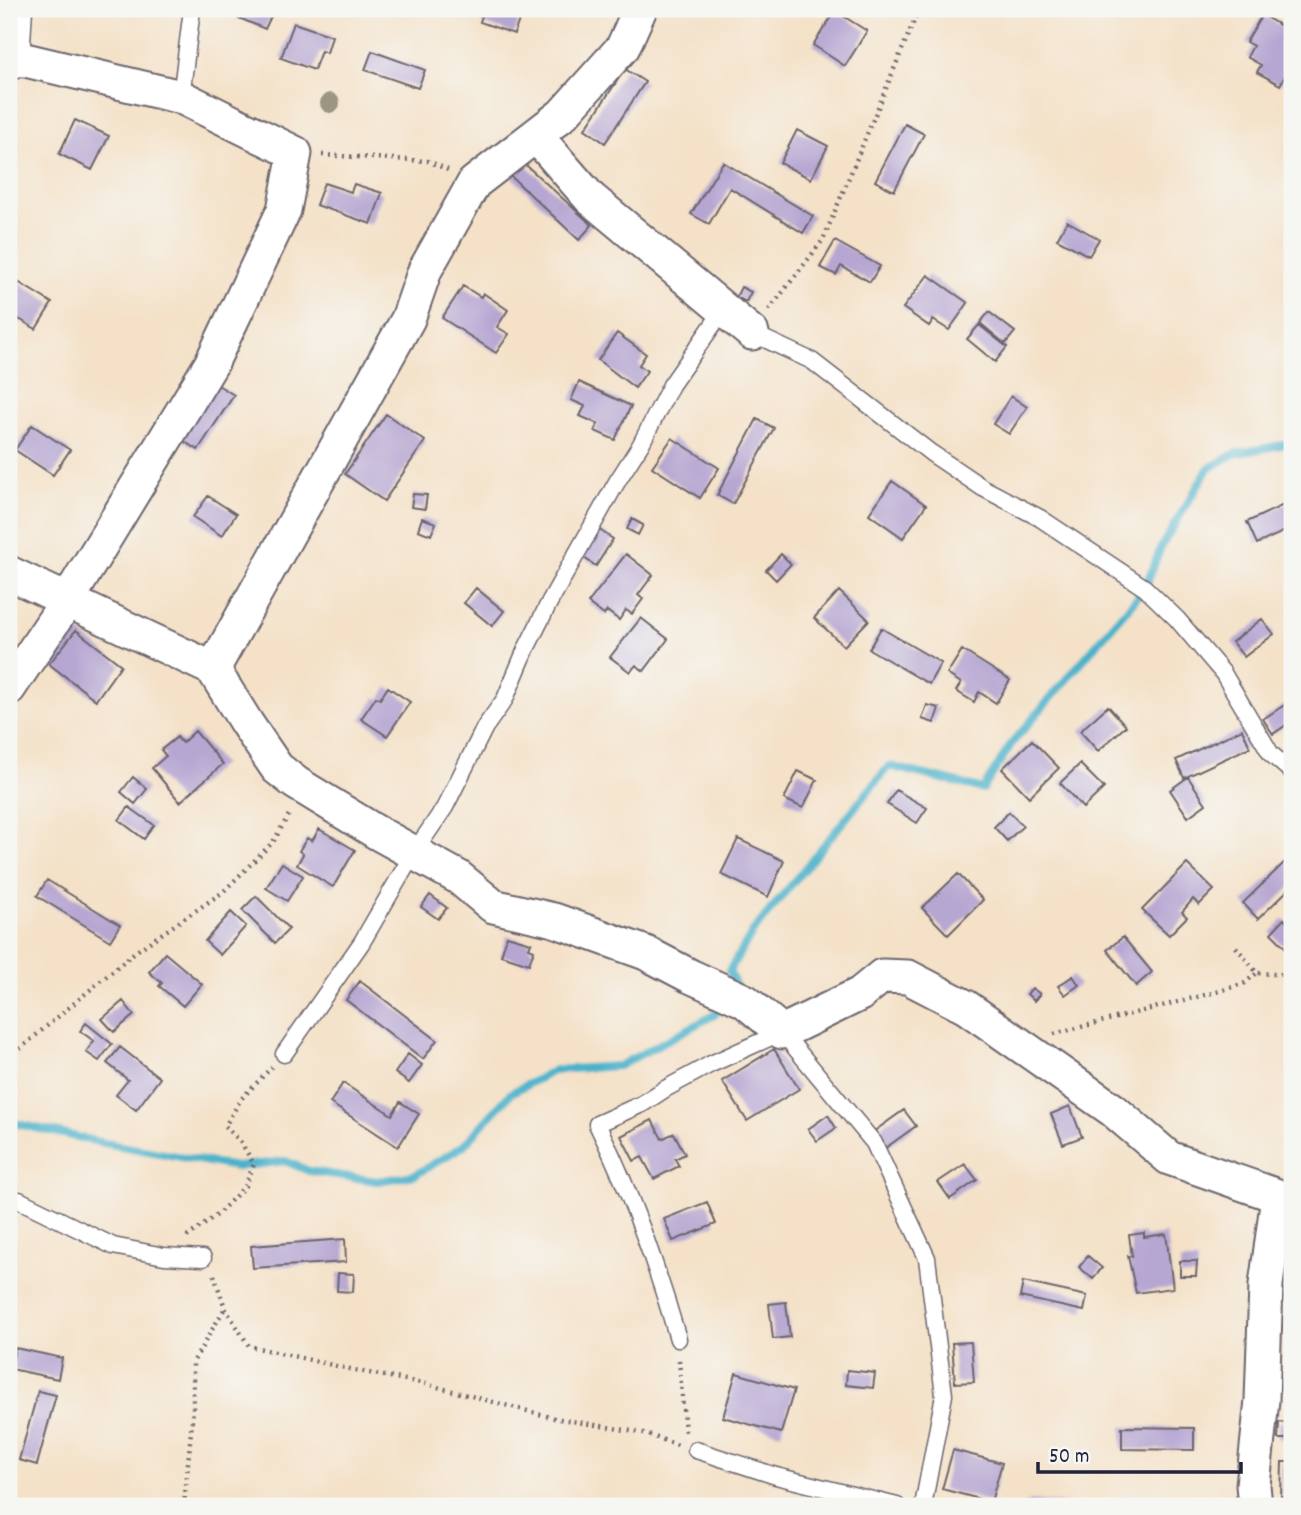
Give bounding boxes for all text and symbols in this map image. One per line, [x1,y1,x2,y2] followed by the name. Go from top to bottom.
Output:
[1038,1431,1242,1475] scale bar
[1049,1443,1089,1473] text: 50 m

